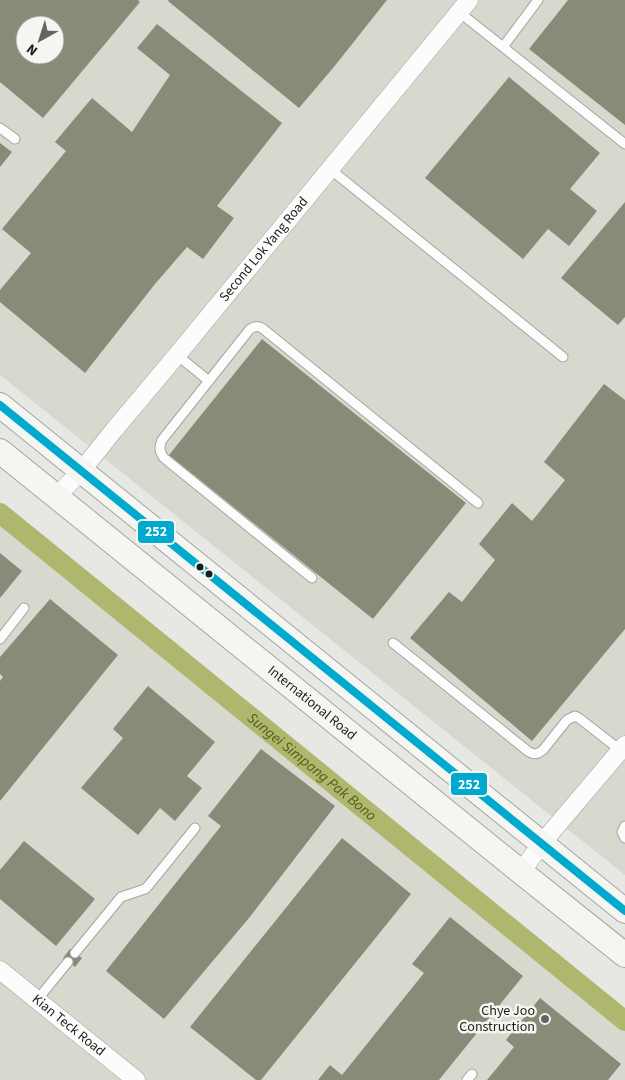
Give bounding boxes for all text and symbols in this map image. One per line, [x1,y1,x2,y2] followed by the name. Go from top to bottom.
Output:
[15,15,65,65] north arrow
[23,39,42,60] text: N
[215,193,313,306] street label: Second Lok Yang Road
[137,520,175,544] line badge: 252
[145,522,167,542] text: 252
[195,562,205,572] unlabelled marker
[204,569,214,579] unlabelled marker
[263,661,361,745] street label: International Road
[243,708,381,826] water label: Sungei Simpang Pak Bono
[450,772,488,796] line badge: 252
[458,775,480,795] text: 252
[28,990,109,1061] street label: Kian Teck Road
[459,1001,535,1037] place label: Chye Joo Construction
[539,1013,551,1025] marker: Chye Joo Construction

